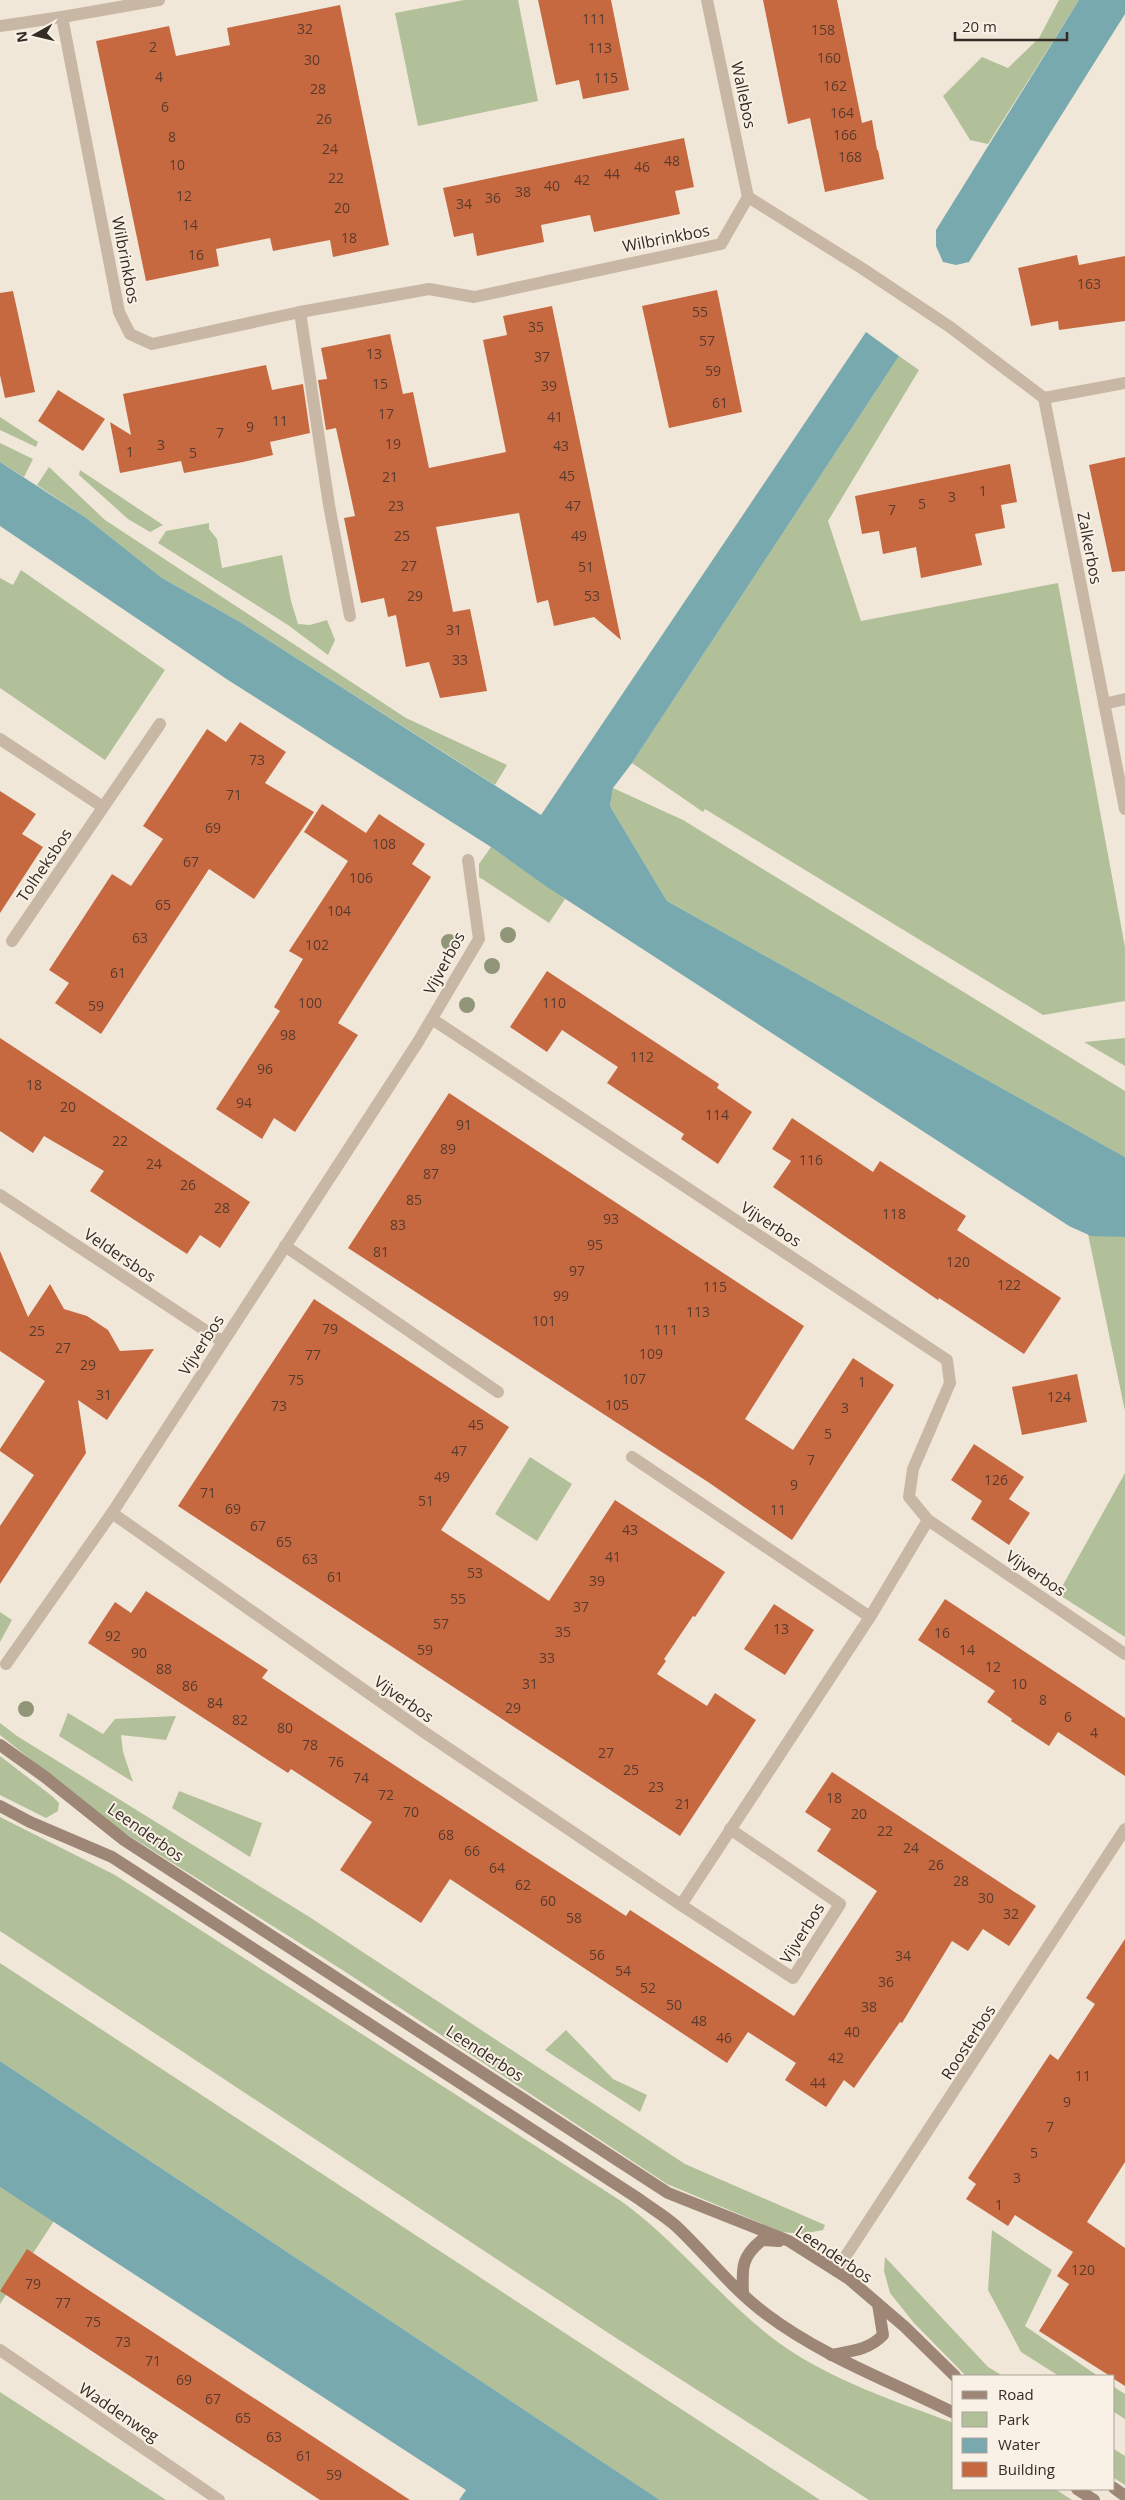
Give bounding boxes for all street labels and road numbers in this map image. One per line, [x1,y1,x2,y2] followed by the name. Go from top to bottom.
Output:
[726,60,762,130] street label: Wallebos
[107,214,145,306] street label: Wilbrinkbos
[620,219,712,257] street label: Wilbrinkbos
[1072,510,1108,586] street label: Zalkerbos
[11,824,77,906] street label: Tolheksbos
[418,928,470,998] street label: Vijverbos
[736,1196,806,1252] street label: Vijverbos
[80,1223,160,1287] street label: Veldersbos
[173,1310,229,1380] street label: Vijverbos
[1002,1545,1070,1601] street label: Vijverbos
[370,1670,438,1728] street label: Vijverbos
[103,1798,189,1866] street label: Leenderbos
[775,1898,829,1968] street label: Vijverbos
[936,2000,1000,2084] street label: Roosterbos
[442,2020,528,2086] street label: Leenderbos
[791,2220,877,2288] street label: Leenderbos
[75,2377,164,2447] street label: Waddenweg

